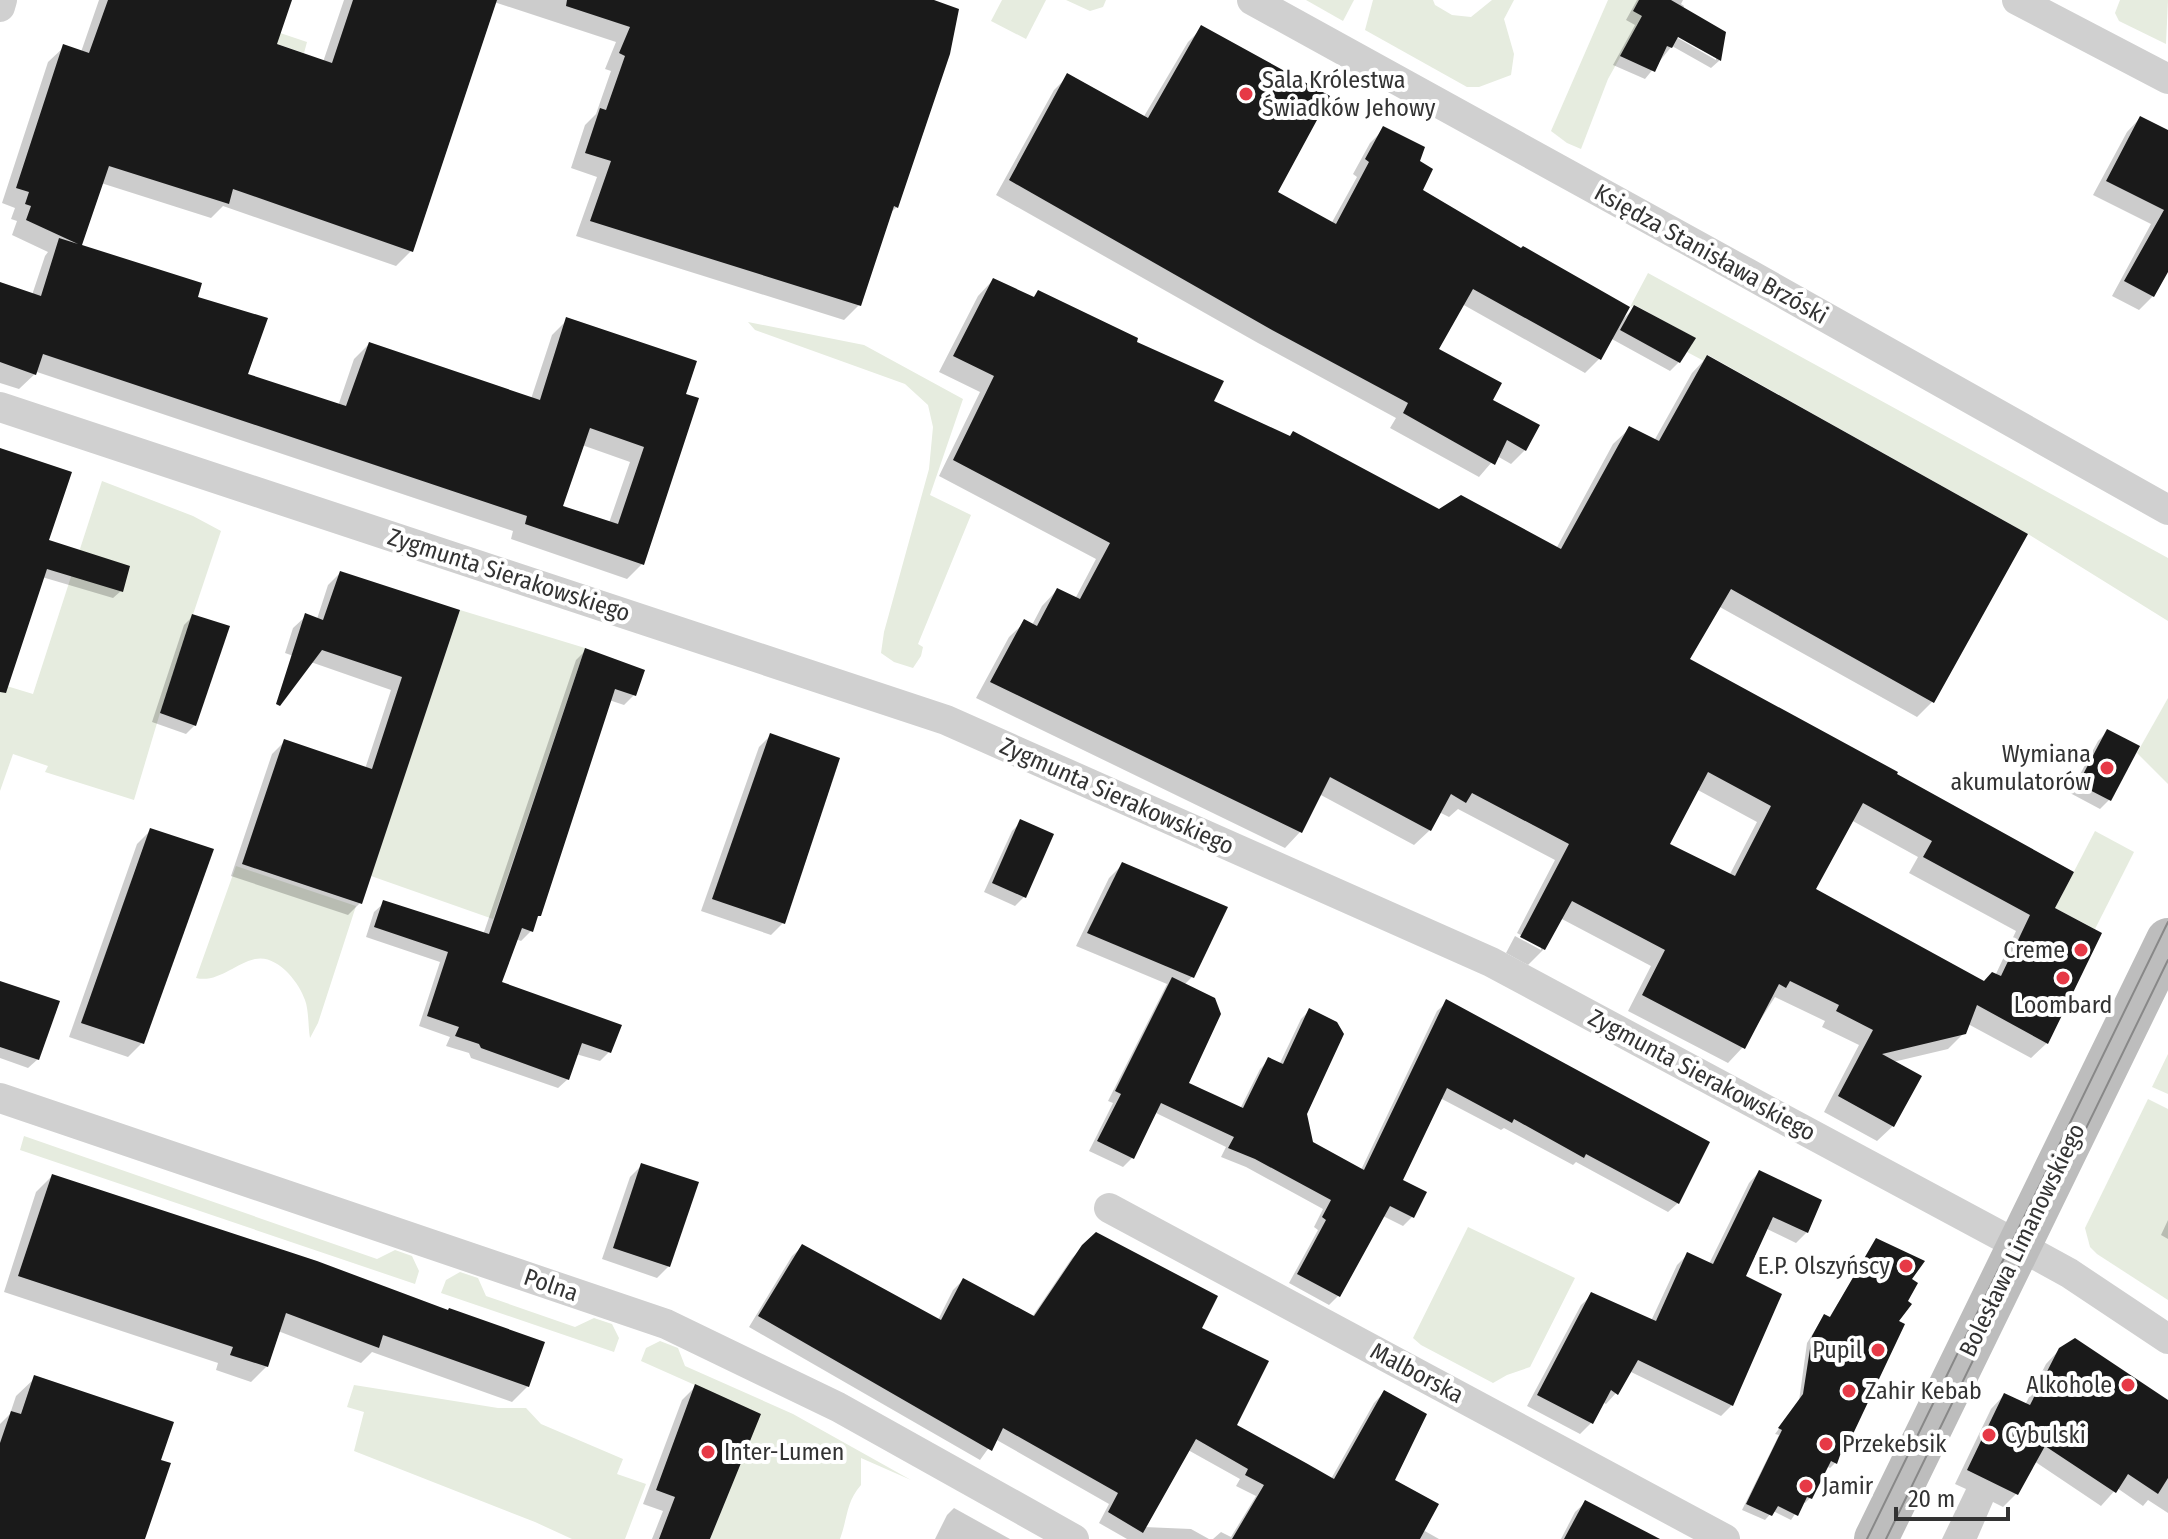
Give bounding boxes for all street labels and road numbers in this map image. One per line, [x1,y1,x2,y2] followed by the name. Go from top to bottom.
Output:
[1590,178,1832,330] street label: Księdza Stanisława Brzóski
[384,523,634,627] street label: Zygmunta Sierakowskiego
[996,732,1238,860] street label: Zygmunta Sierakowskiego
[1584,1003,1820,1147] street label: Zygmunta Sierakowskiego
[1953,1119,2091,1361] street label: Bolesława Limanowskiego
[520,1263,582,1307] street label: Polna
[1366,1337,1468,1409] street label: Malborska

